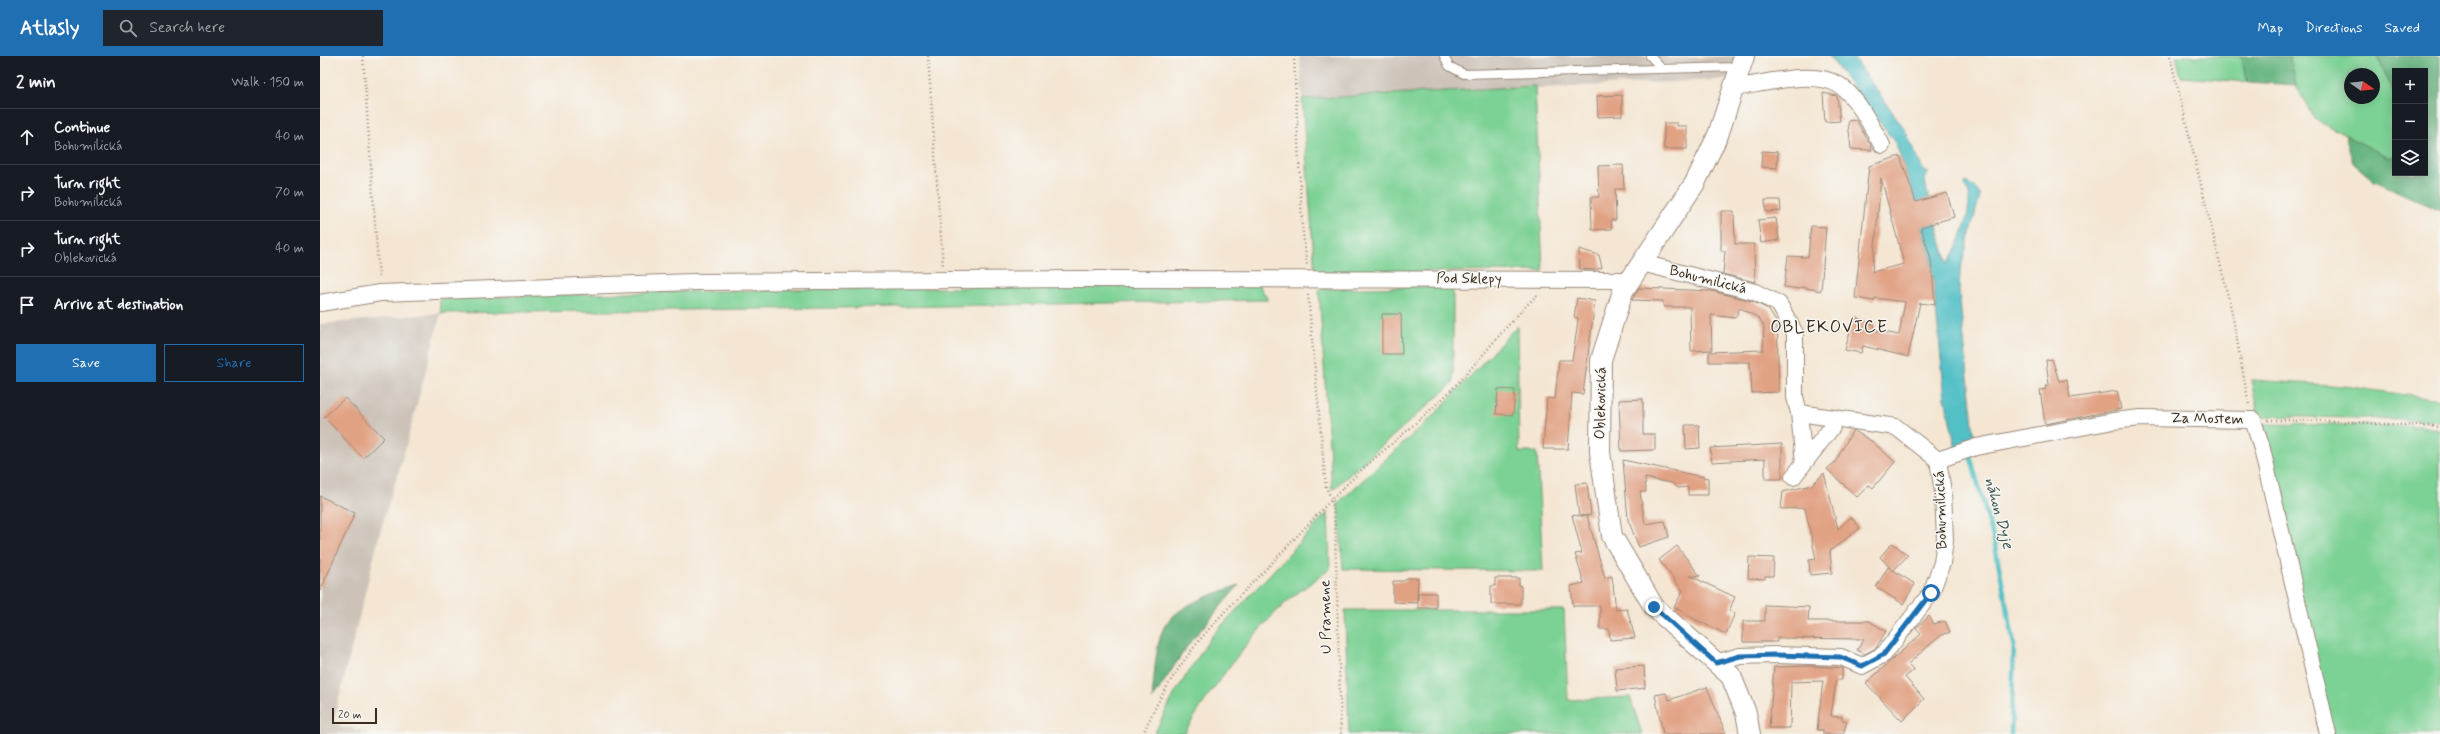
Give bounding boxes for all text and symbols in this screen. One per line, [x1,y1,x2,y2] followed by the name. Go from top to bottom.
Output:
[103,10,383,46] search box
[20,16,79,41] text: Atlasly
[117,17,139,39] icon: search
[149,18,225,38] text: Search here
[2257,19,2283,37] text: Map
[2305,19,2363,37] text: Directions
[2385,19,2420,37] text: Saved
[2344,68,2380,104] north arrow
[2392,68,2428,176] map controls
[2392,68,2428,104] button: +
[16,71,56,93] text: 2 min
[231,74,304,91] text: Walk · 150 m
[2392,104,2428,140] button: −
[54,118,110,138] text: Continue
[16,126,38,148] icon: ahead
[275,128,304,145] text: 40 m
[54,138,122,155] text: Bohumilická
[2392,140,2428,176] button: layers
[54,174,121,194] text: Turn right
[16,182,38,204] icon: right
[275,184,304,201] text: 70 m
[54,194,122,211] text: Bohumilická
[54,230,121,250] text: Turn right
[16,238,38,260] icon: right
[275,240,304,257] text: 40 m
[54,250,117,267] text: Oblekovická
[1667,261,1749,299] street label: Bohumilická
[1436,268,1502,290] street label: Pod Sklepy
[16,294,38,316] icon: arrive
[54,295,183,315] text: Arrive at destination
[1770,316,1888,338] district label: OBLEKOVICE
[16,344,156,382] button: Save
[164,344,304,382] button: Share
[1590,367,1612,439] street label: Oblekovická
[2170,408,2244,430] street label: Za Mostem
[1930,470,1952,550] street label: Bohumilická
[1979,475,2019,552] water label: náhon Dyje
[1315,580,1337,654] street label: U Pramene
[1922,584,1940,602] route start
[1645,598,1663,616] route end
[332,706,377,725] scale bar
[338,708,361,722] text: 20 m

